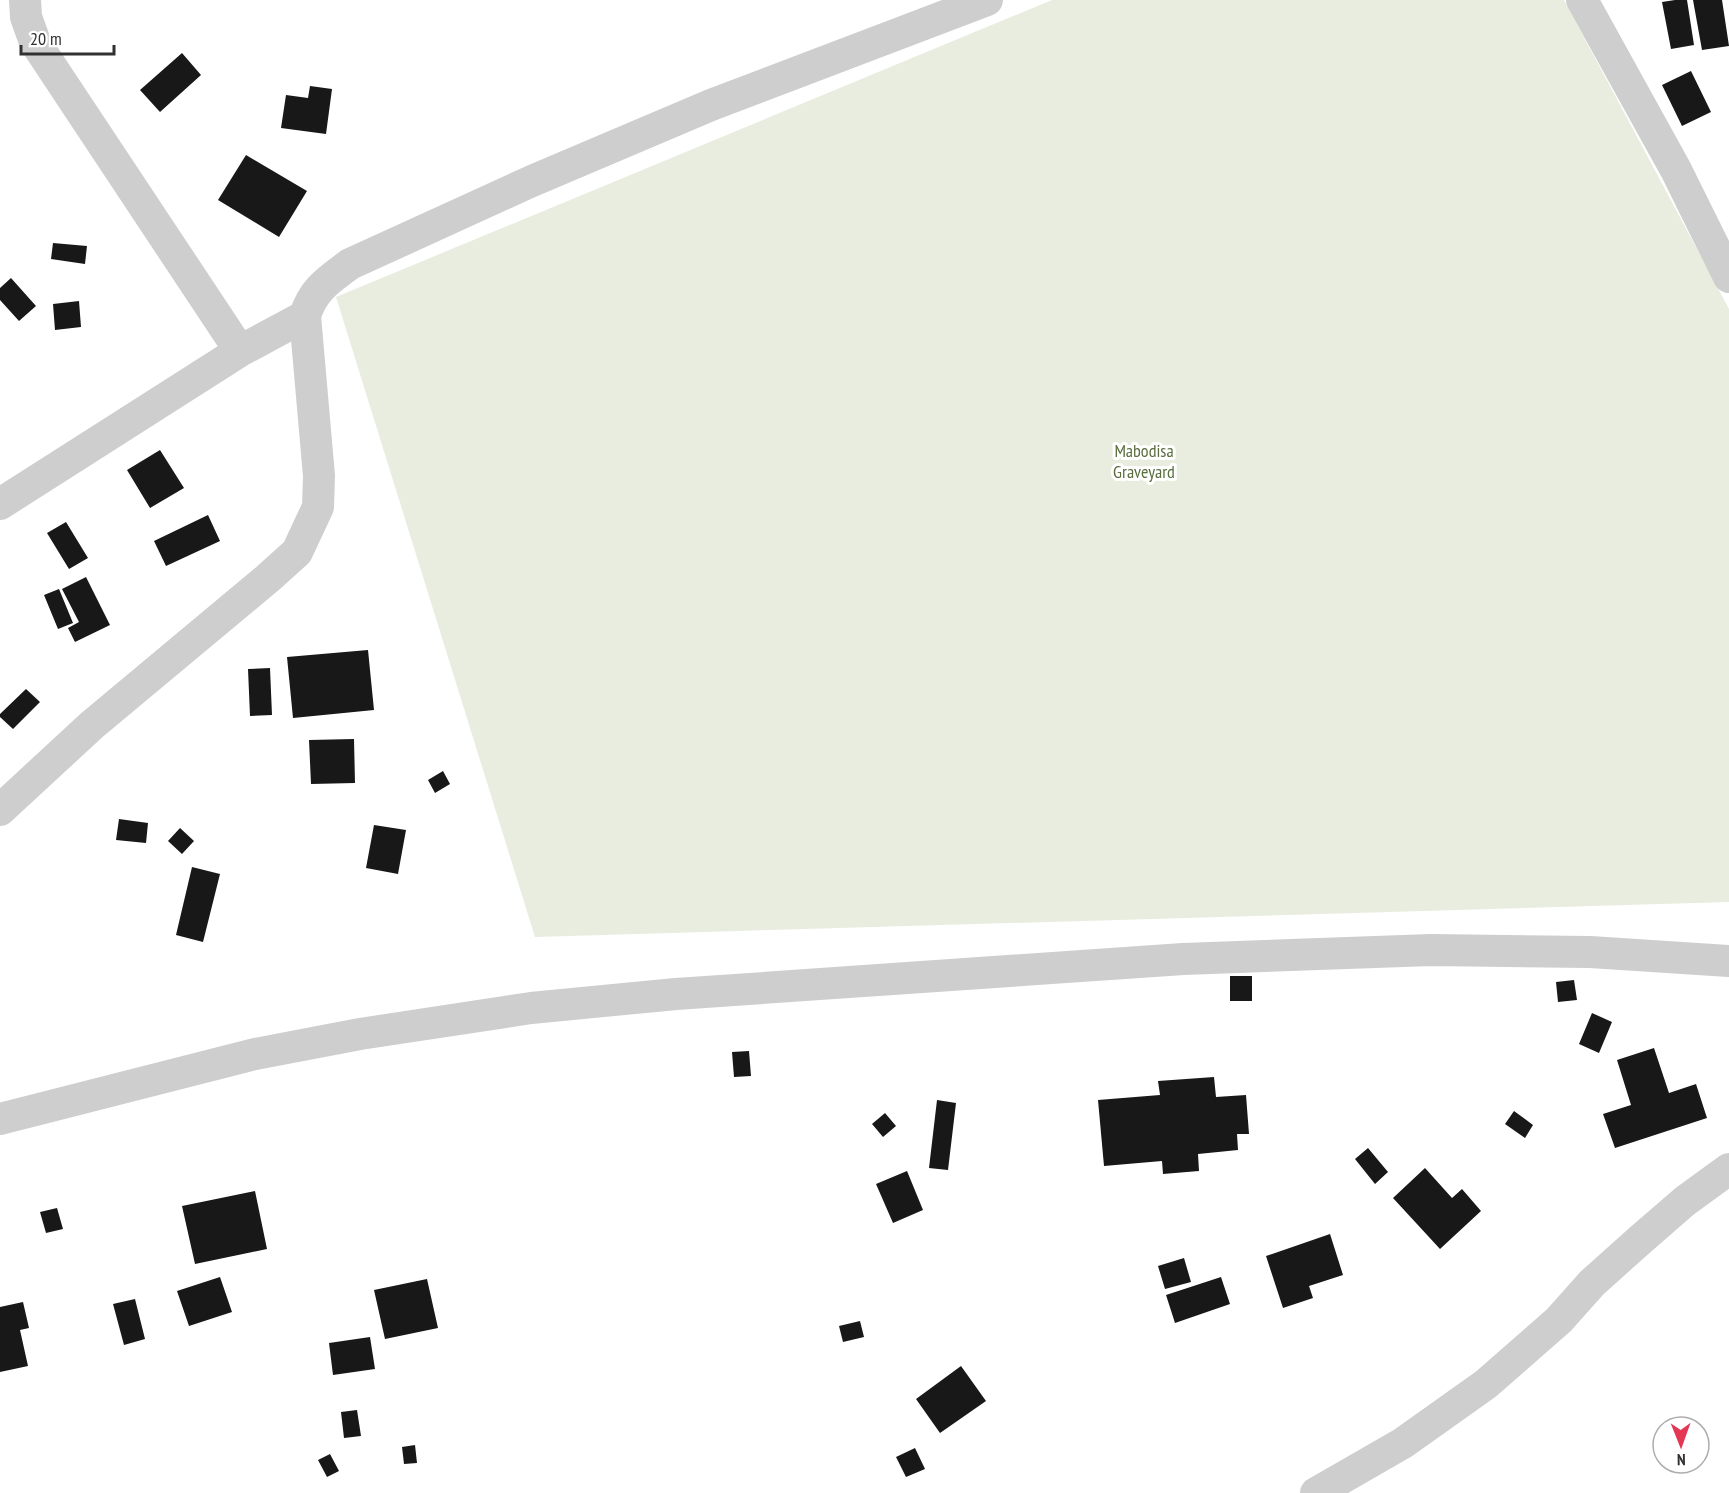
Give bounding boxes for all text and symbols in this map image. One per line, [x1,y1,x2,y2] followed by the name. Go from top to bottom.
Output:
[21,18,114,56] scale bar
[30,27,62,50] text: 20 m
[1113,439,1175,483] park label: Mabodisa Graveyard
[1651,1415,1711,1475] north arrow
[1677,1450,1686,1470] text: N

